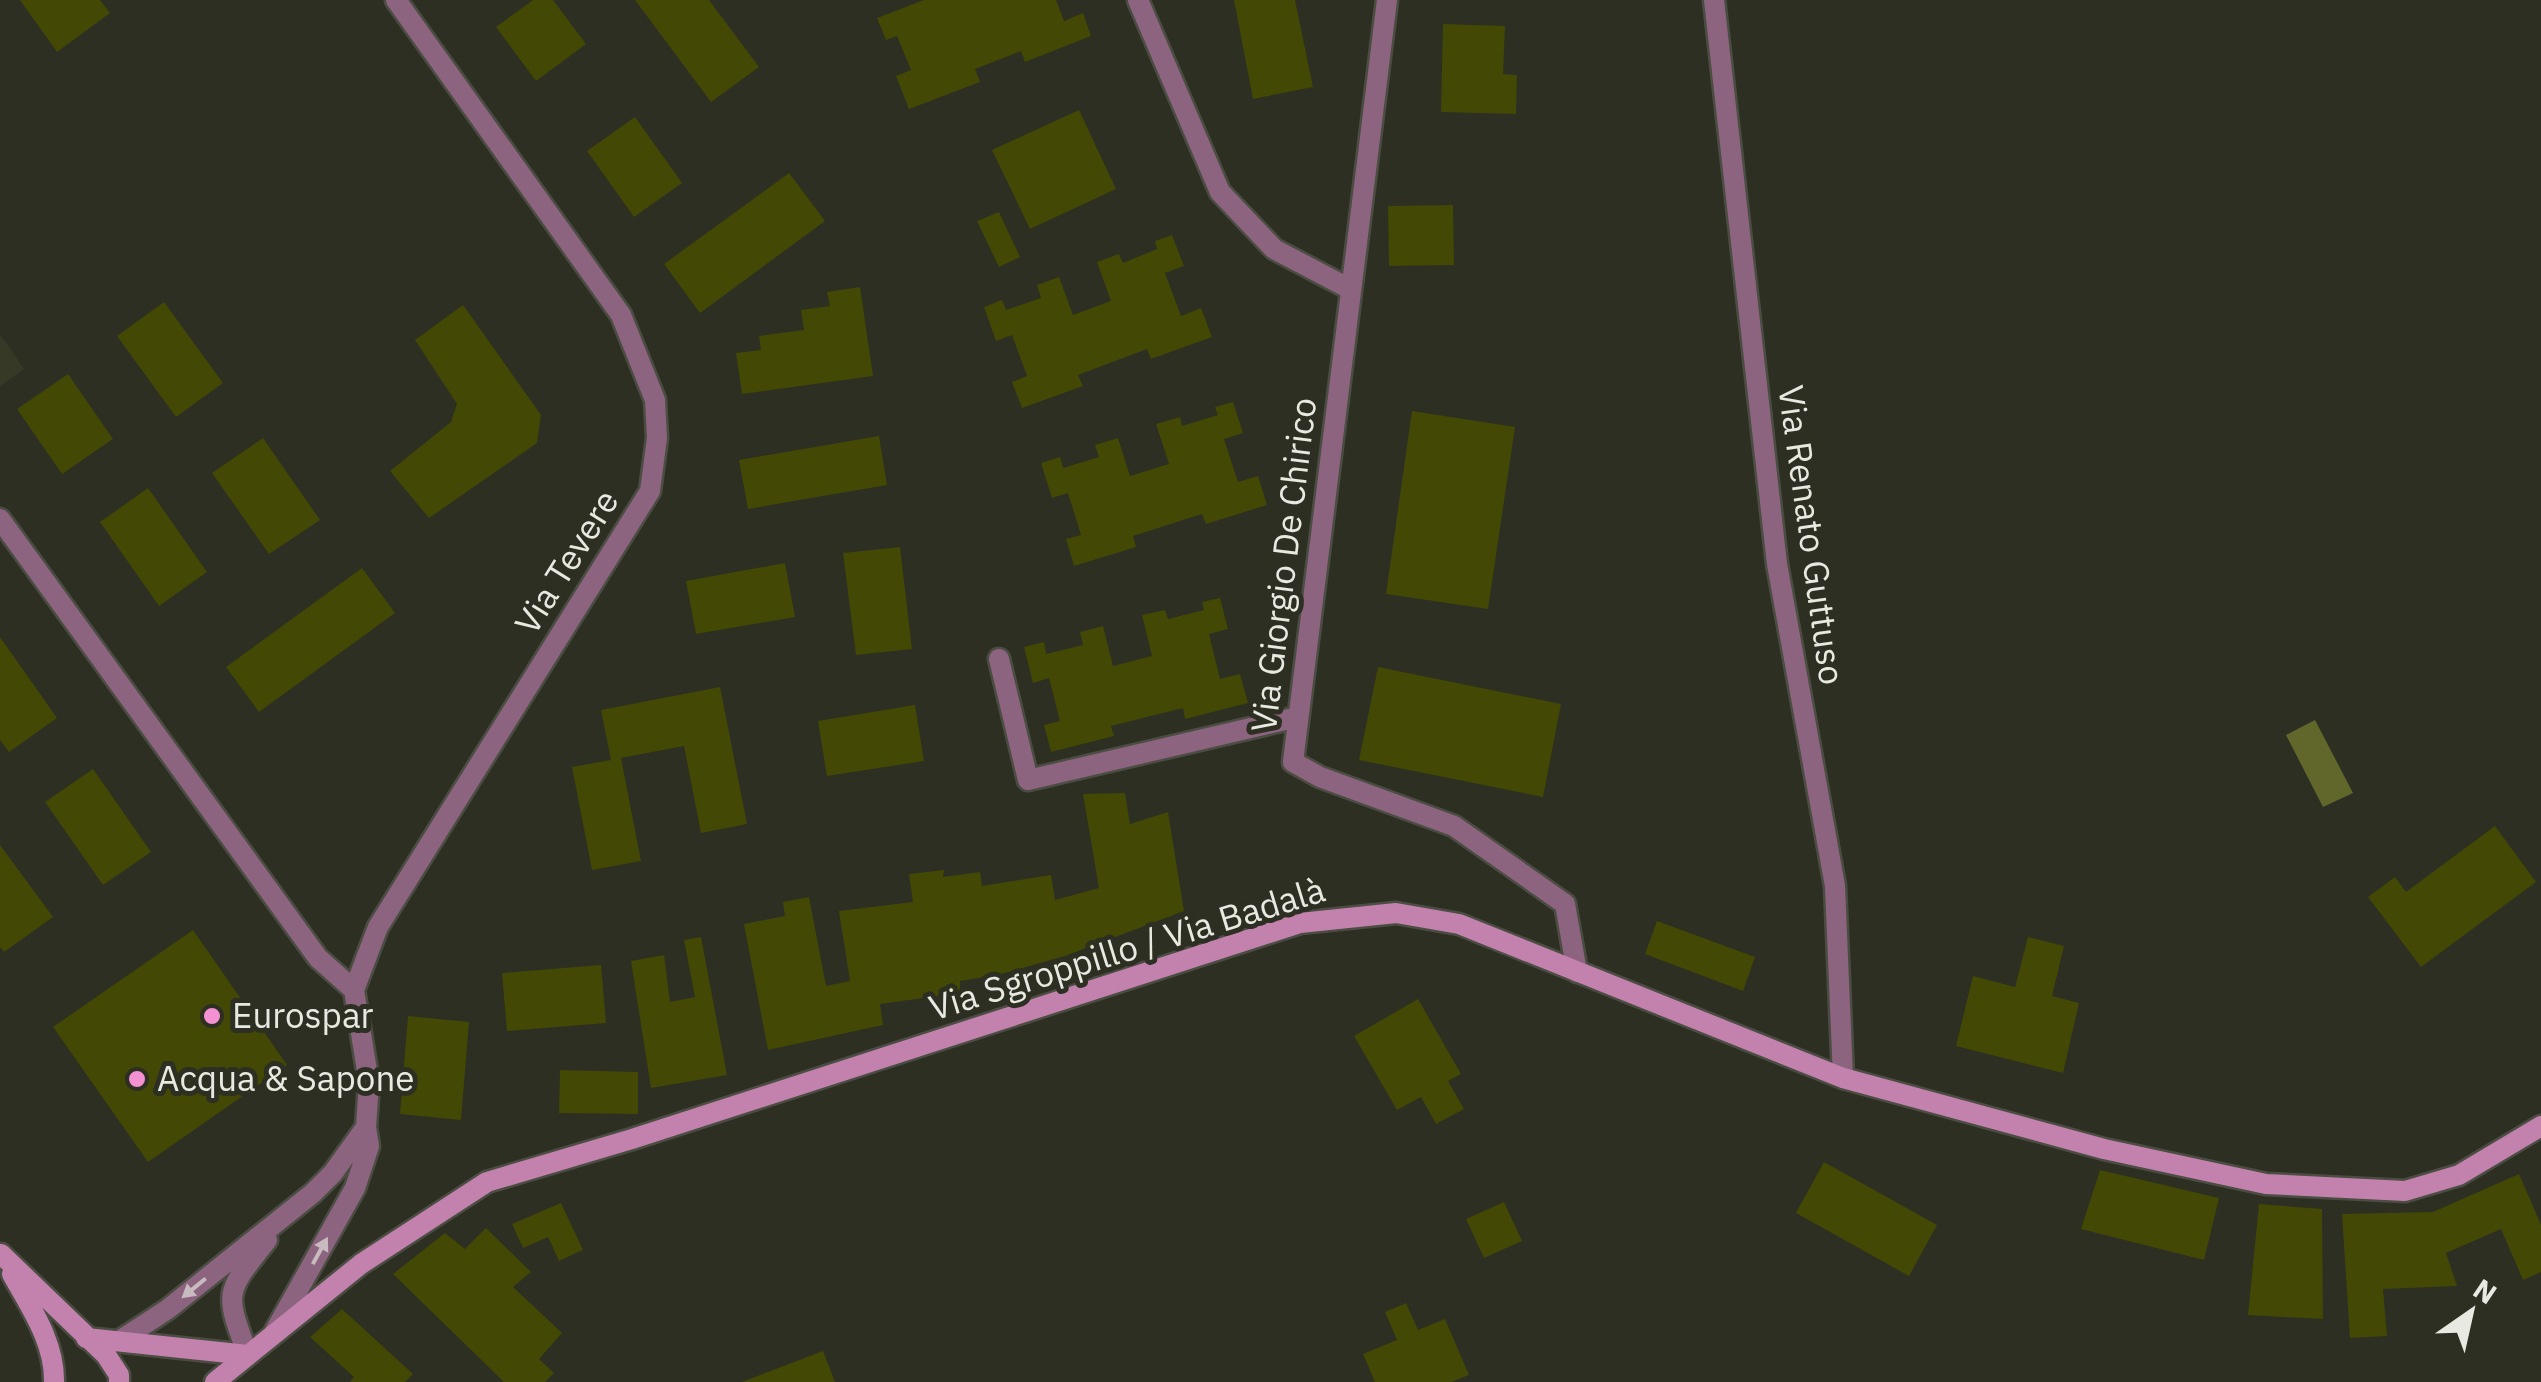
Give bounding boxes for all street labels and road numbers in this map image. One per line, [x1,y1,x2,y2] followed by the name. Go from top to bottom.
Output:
[1768,382,1856,687] street label: Via Renato Guttuso
[1240,395,1326,735] street label: Via Giorgio De Chirico
[504,481,629,642] street label: Via Tevere
[923,866,1330,1030] street label: Via Sgroppillo / Via Badalà

